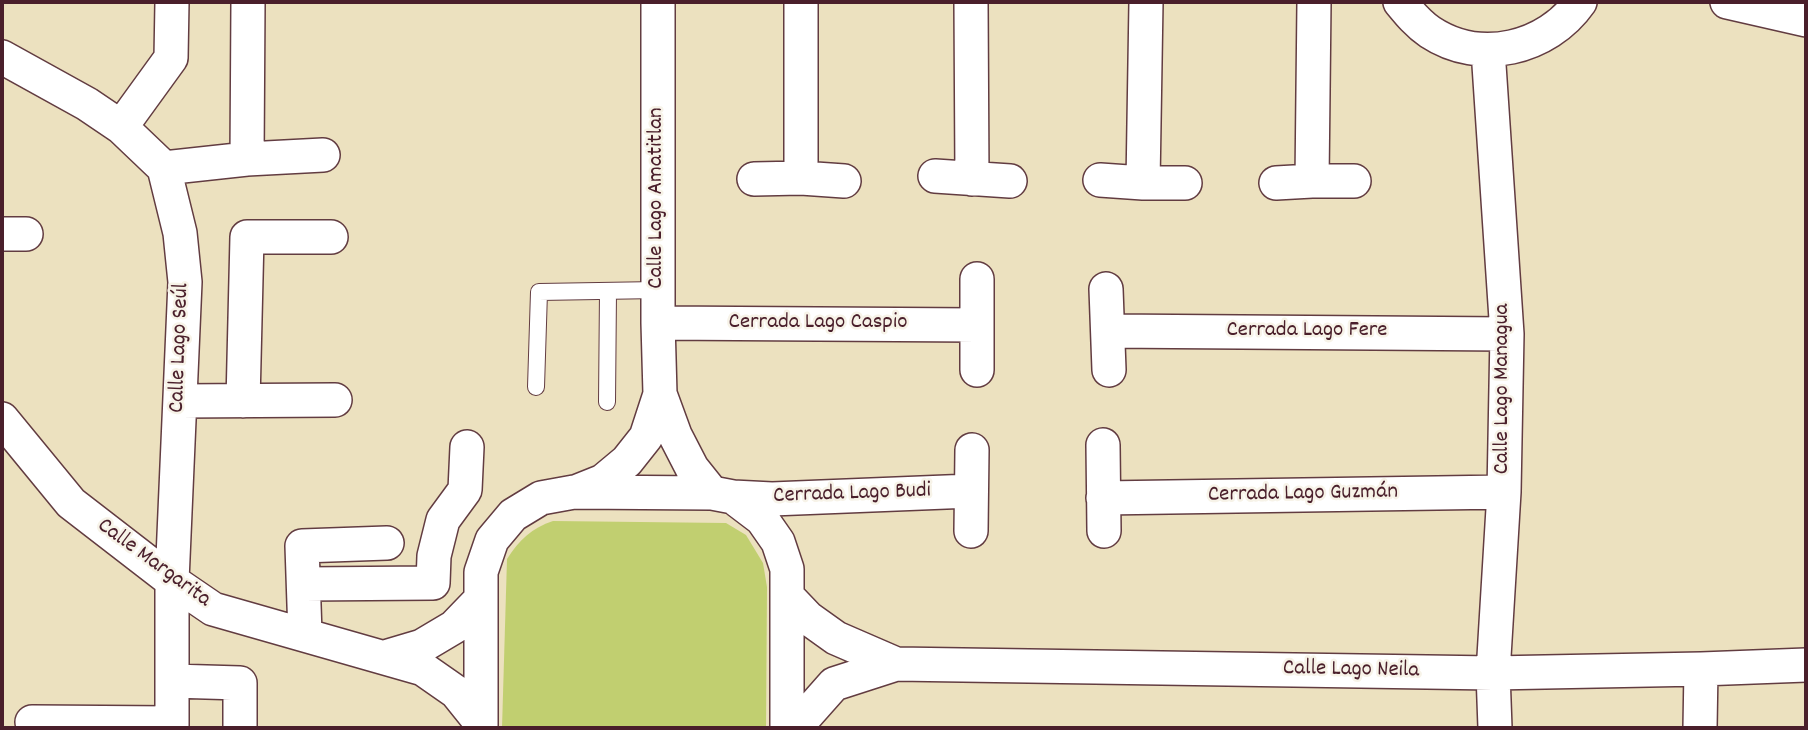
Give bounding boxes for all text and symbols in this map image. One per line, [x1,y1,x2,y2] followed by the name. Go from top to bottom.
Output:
[644,107,672,289] street label: Calle Lago Amatitlan
[165,283,197,413] street label: Calle Lago Seúl
[1490,304,1518,474] street label: Calle Lago Managua
[729,310,907,338] street label: Cerrada Lago Caspio
[1227,318,1387,346] street label: Cerrada Lago Fere
[773,478,931,512] street label: Cerrada Lago Budi
[1208,480,1398,510] street label: Cerrada Lago Guzmán
[91,513,215,615] street label: Calle Margarita
[1283,656,1419,686] street label: Calle Lago Neila

